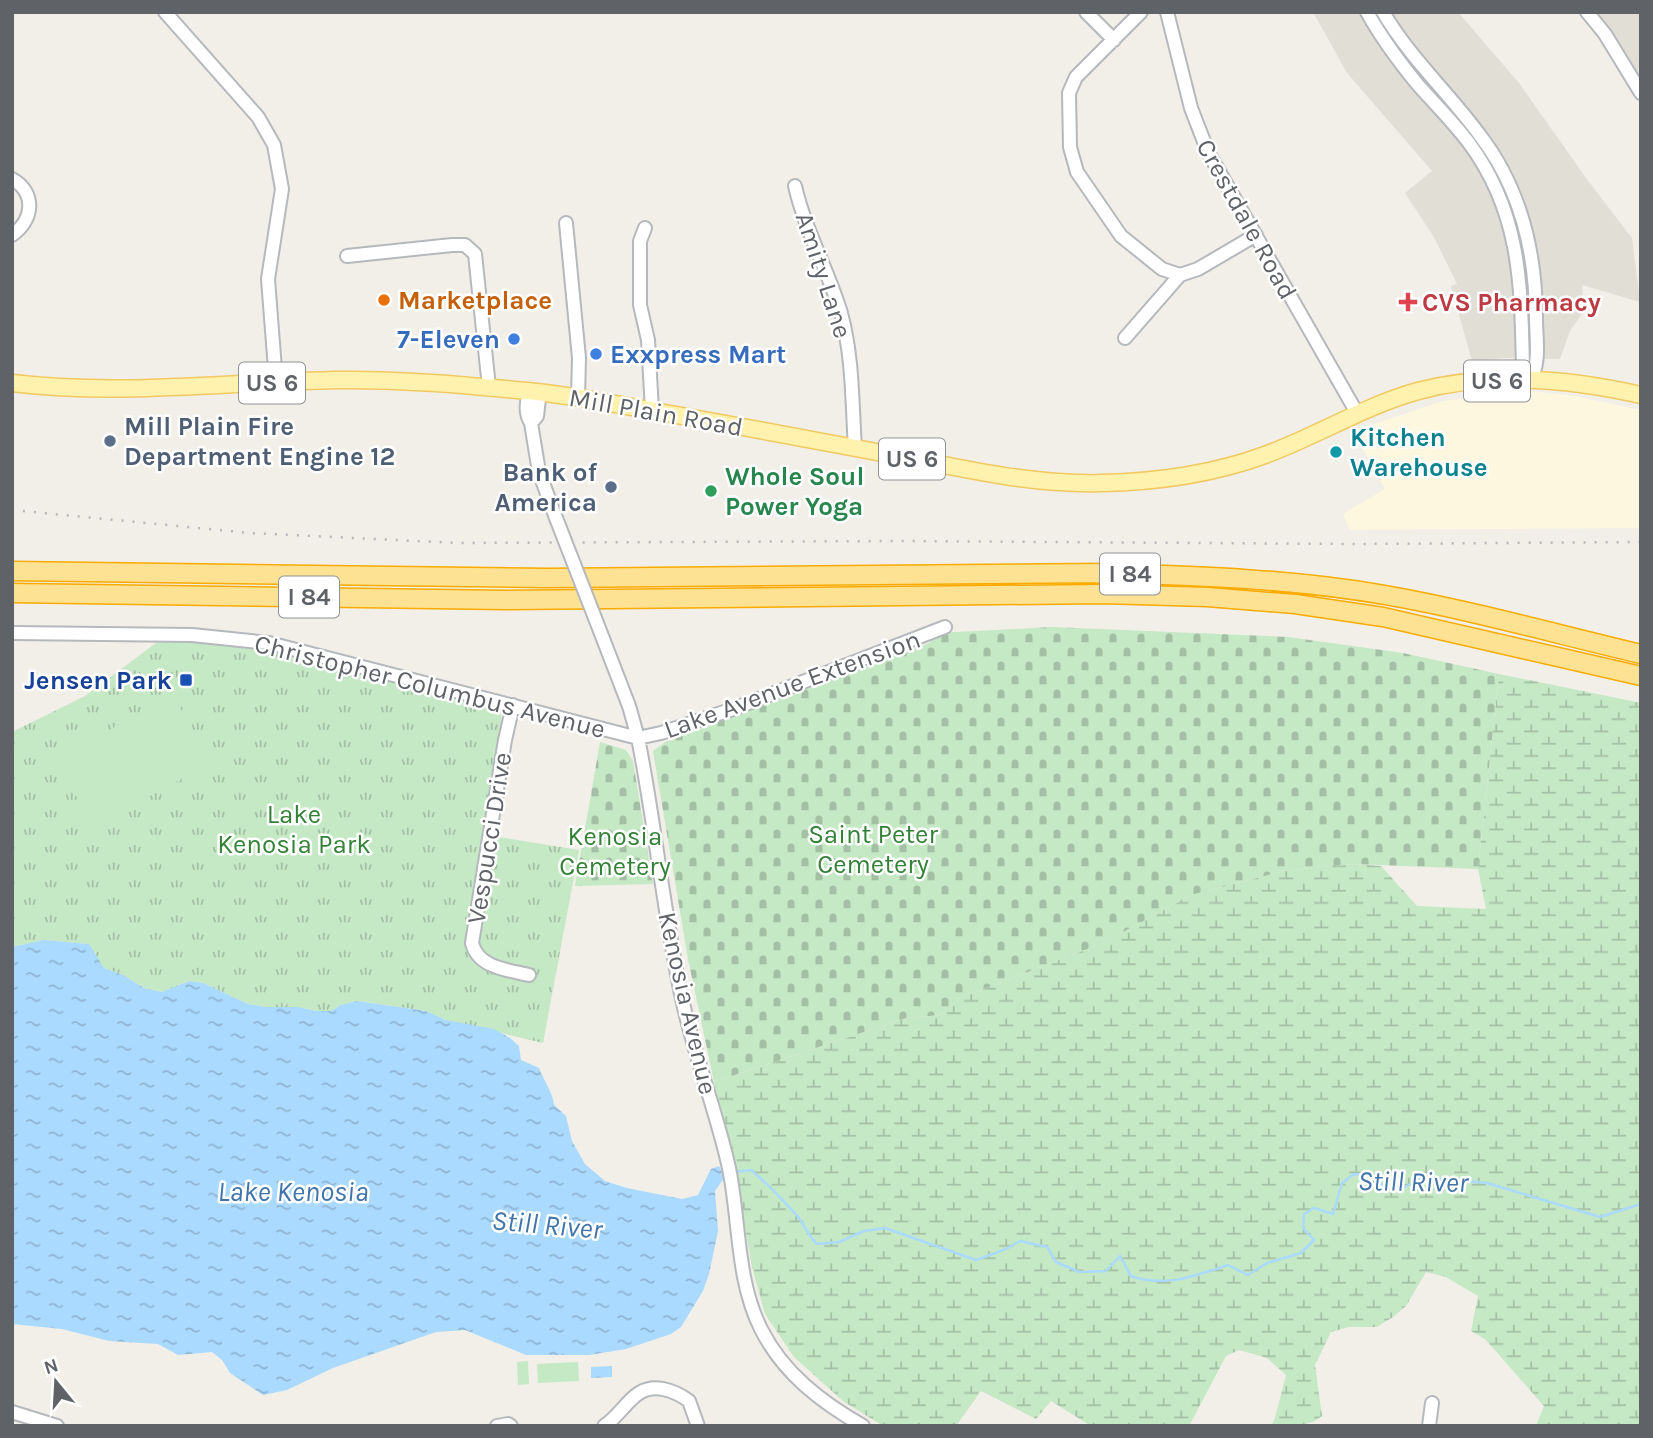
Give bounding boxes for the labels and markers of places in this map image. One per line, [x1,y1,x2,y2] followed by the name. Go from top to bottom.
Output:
[398,285,552,316] place label: Marketplace
[1422,287,1601,318] place label: CVS Pharmacy
[376,292,392,308] marker: Marketplace
[1400,294,1416,310] marker: CVS Pharmacy
[397,324,500,355] place label: 7-Eleven
[506,331,522,347] marker: 7-Eleven
[610,339,786,370] place label: Exxpress Mart
[588,346,604,362] marker: Exxpress Mart
[124,411,395,472] place label: Mill Plain Fire Department Engine 12
[1350,422,1487,483] place label: Kitchen Warehouse
[102,433,118,449] marker: Mill Plain Fire Department Engine 12
[1328,444,1344,460] marker: Kitchen Warehouse
[495,457,597,518] place label: Bank of America
[725,461,864,522] place label: Whole Soul Power Yoga
[603,479,619,495] marker: Bank of America
[703,483,719,499] marker: Whole Soul Power Yoga
[24,665,172,696] place label: Jensen Park
[178,672,194,688] marker: Jensen Park

